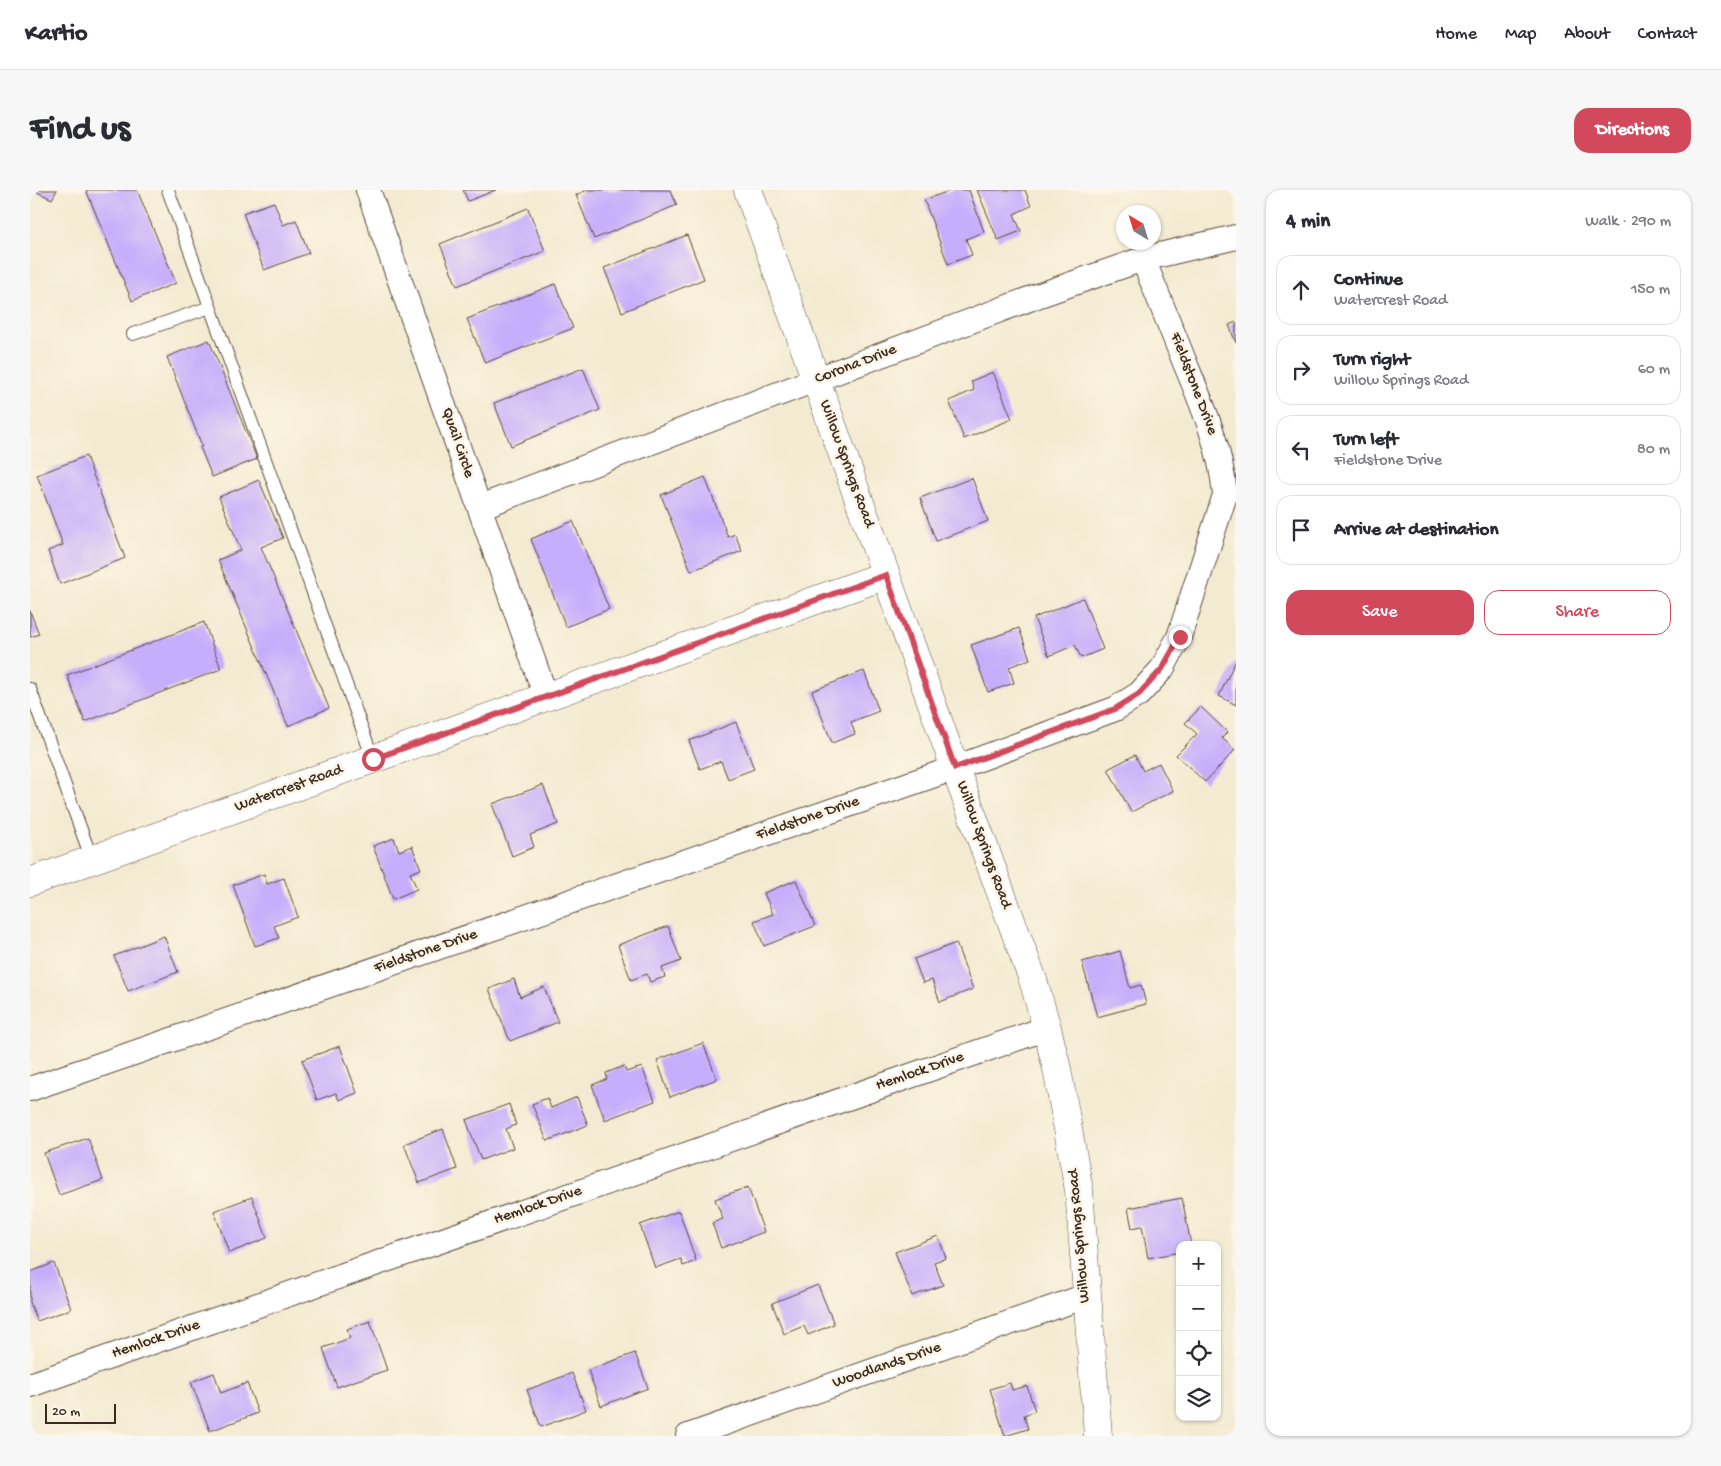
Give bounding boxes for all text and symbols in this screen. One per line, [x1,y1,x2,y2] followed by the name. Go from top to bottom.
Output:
[25,20,88,49] text: Kartio
[1435,24,1477,45] text: Home
[1505,24,1536,45] text: Map
[1564,24,1610,45] text: About
[1638,24,1696,45] text: Contact
[1574,108,1691,153] button: Directions
[30,110,130,151] text: Find us
[1116,205,1161,250] north arrow
[1286,210,1330,235] text: 4 min
[1585,213,1671,232] text: Walk · 290 m
[1334,269,1403,292] text: Continue
[1287,276,1315,304] icon: ahead
[1631,281,1670,300] text: 150 m
[1334,292,1447,311] text: Watercrest Road
[1164,329,1221,439] street label: Fieldstone Drive
[812,340,900,389] street label: Corona Drive
[1334,349,1410,372] text: Turn right
[1287,356,1315,384] icon: right
[1638,361,1670,380] text: 60 m
[1334,372,1468,391] text: Willow Springs Road
[814,398,878,532] street label: Willow Springs Road
[436,405,478,481] street label: Quail Circle
[1334,429,1398,452] text: Turn left
[1287,436,1315,464] icon: left
[1637,441,1670,460] text: 80 m
[1334,452,1442,471] text: Fieldstone Drive
[1287,516,1315,544] icon: arrive
[1334,519,1498,542] text: Arrive at destination
[1286,590,1474,635] button: Save
[1484,590,1671,635] button: Share
[1169,626,1192,649] route end
[362,748,385,771] route start
[232,760,347,817] street label: Watercrest Road
[951,779,1015,913] street label: Willow Springs Road
[753,792,863,846] street label: Fieldstone Drive
[371,925,481,979] street label: Fieldstone Drive
[874,1048,967,1096] street label: Hemlock Drive
[1065,1167,1095,1304] street label: Willow Springs Road
[492,1182,585,1230] street label: Hemlock Drive
[1176,1241,1221,1421] map controls
[1176,1241,1221,1286] button: +
[1176,1286,1221,1331] button: −
[110,1316,203,1364] street label: Hemlock Drive
[1176,1331,1221,1376] button: locate
[830,1338,944,1393] street label: Woodlands Drive
[1176,1376,1221,1421] button: layers
[45,1401,116,1424] scale bar
[52,1404,80,1421] text: 20 m

